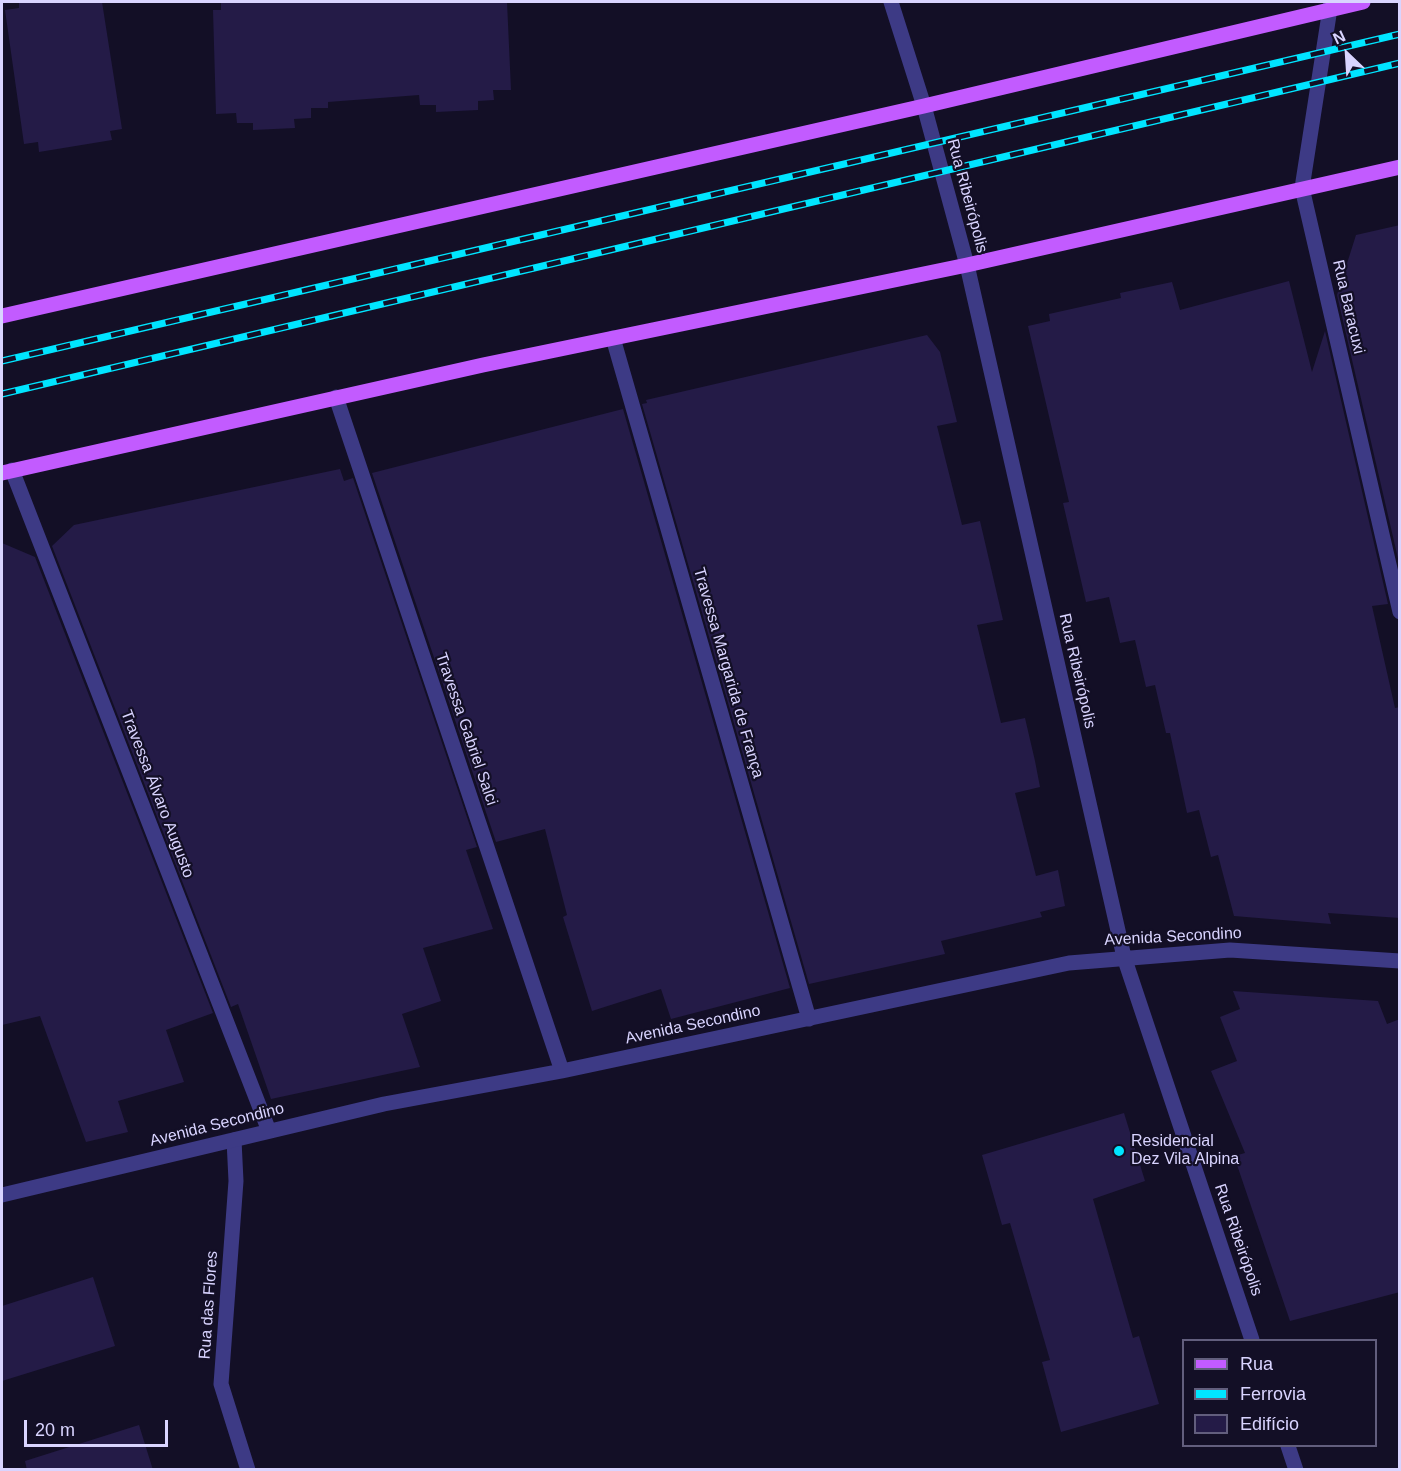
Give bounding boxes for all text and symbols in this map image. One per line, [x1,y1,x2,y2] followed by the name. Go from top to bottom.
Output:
[1317,24,1377,84] north arrow
[1330,27,1348,47] text: N
[943,137,991,255] street label: Rua Ribeirópolis
[1328,258,1368,356] street label: Rua Baracuxi
[689,565,767,781] street label: Travessa Margarida de França
[1054,612,1100,730] street label: Rua Ribeirópolis
[431,650,501,808] street label: Travessa Gabriel Salci
[116,707,198,881] street label: Travessa Álvaro Augusto
[1104,924,1242,950] street label: Avenida Secondino
[624,1001,762,1049] street label: Avenida Secondino
[148,1099,286,1151] street label: Avenida Secondino
[1131,1132,1239,1170] place label: Residencial Dez Vila Alpina
[1112,1144,1126,1158] marker: Residencial Dez Vila Alpina
[1210,1181,1266,1299] street label: Rua Ribeirópolis
[196,1250,222,1360] street label: Rua das Flores
[1182,1339,1377,1447] legend
[1240,1354,1273,1374] text: Rua
[1240,1384,1306,1404] text: Ferrovia
[27,1408,171,1446] scale bar
[1240,1414,1299,1434] text: Edifício
[35,1420,75,1440] text: 20 m

